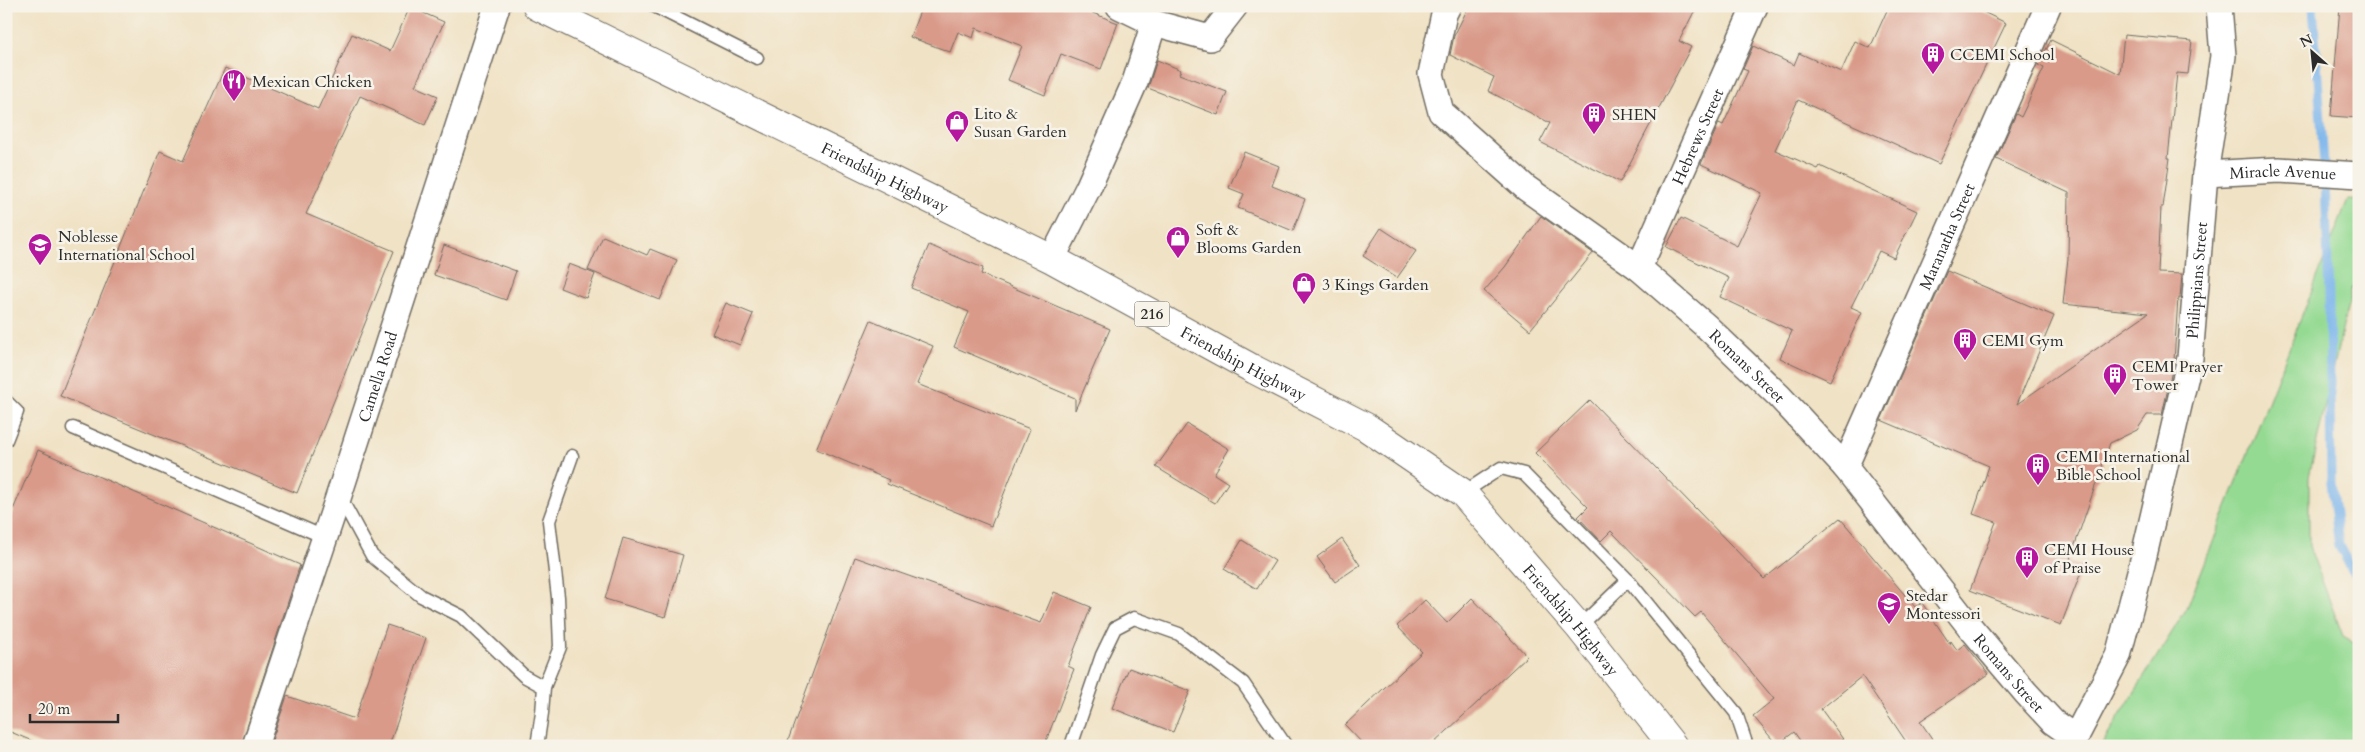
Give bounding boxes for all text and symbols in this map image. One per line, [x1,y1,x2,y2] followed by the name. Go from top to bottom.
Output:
[2288,28,2338,78] north arrow
[2297,30,2316,52] text: N
[1920,41,1946,75] building icon: CCEMI School
[1950,44,2055,66] place label: CCEMI School
[221,68,247,102] restaurant icon: Mexican Chicken
[252,71,372,93] place label: Mexican Chicken
[1667,85,1729,188] street label: Hebrews Street
[1581,101,1607,135] building icon: SHEN
[974,103,1067,143] place label: Lito & Susan Garden
[1612,104,1657,126] place label: SHEN
[944,109,970,143] shop icon: Lito & Susan Garden
[817,137,953,219] street label: Friendship Highway
[2229,160,2337,186] street label: Miracle Avenue
[1914,180,1981,294] street label: Maranatha Street
[1196,219,1302,259] place label: Soft & Blooms Garden
[2182,221,2213,340] street label: Philippians Street
[1165,225,1191,259] shop icon: Soft & Blooms Garden
[58,226,195,266] place label: Noblesse International School
[27,232,53,266] school or university icon: Noblesse International School
[1291,271,1317,305] shop icon: 3 Kings Garden
[1322,274,1429,296] place label: 3 Kings Garden
[1134,302,1170,326] road number: 216
[1176,321,1310,407] street label: Friendship Highway
[1704,325,1790,408] street label: Romans Street
[1952,327,1978,361] building icon: CEMI Gym
[353,328,403,425] street label: Camella Road
[1982,330,2064,352] place label: CEMI Gym
[2132,356,2223,396] place label: CEMI Prayer Tower
[2102,362,2128,396] building icon: CEMI Prayer Tower
[2056,446,2190,486] place label: CEMI International Bible School
[2025,452,2051,486] building icon: CEMI International Bible School
[2044,539,2134,579] place label: CEMI House of Praise
[2014,545,2040,579] building icon: CEMI House of Praise
[1517,560,1624,681] street label: Friendship Highway
[1906,585,1981,625] place label: Stedar Montessori
[1876,591,1902,625] school or university icon: Stedar Montessori
[1968,629,2049,718] street label: Romans Street
[30,692,118,724] scale bar
[38,699,70,719] text: 20 m

